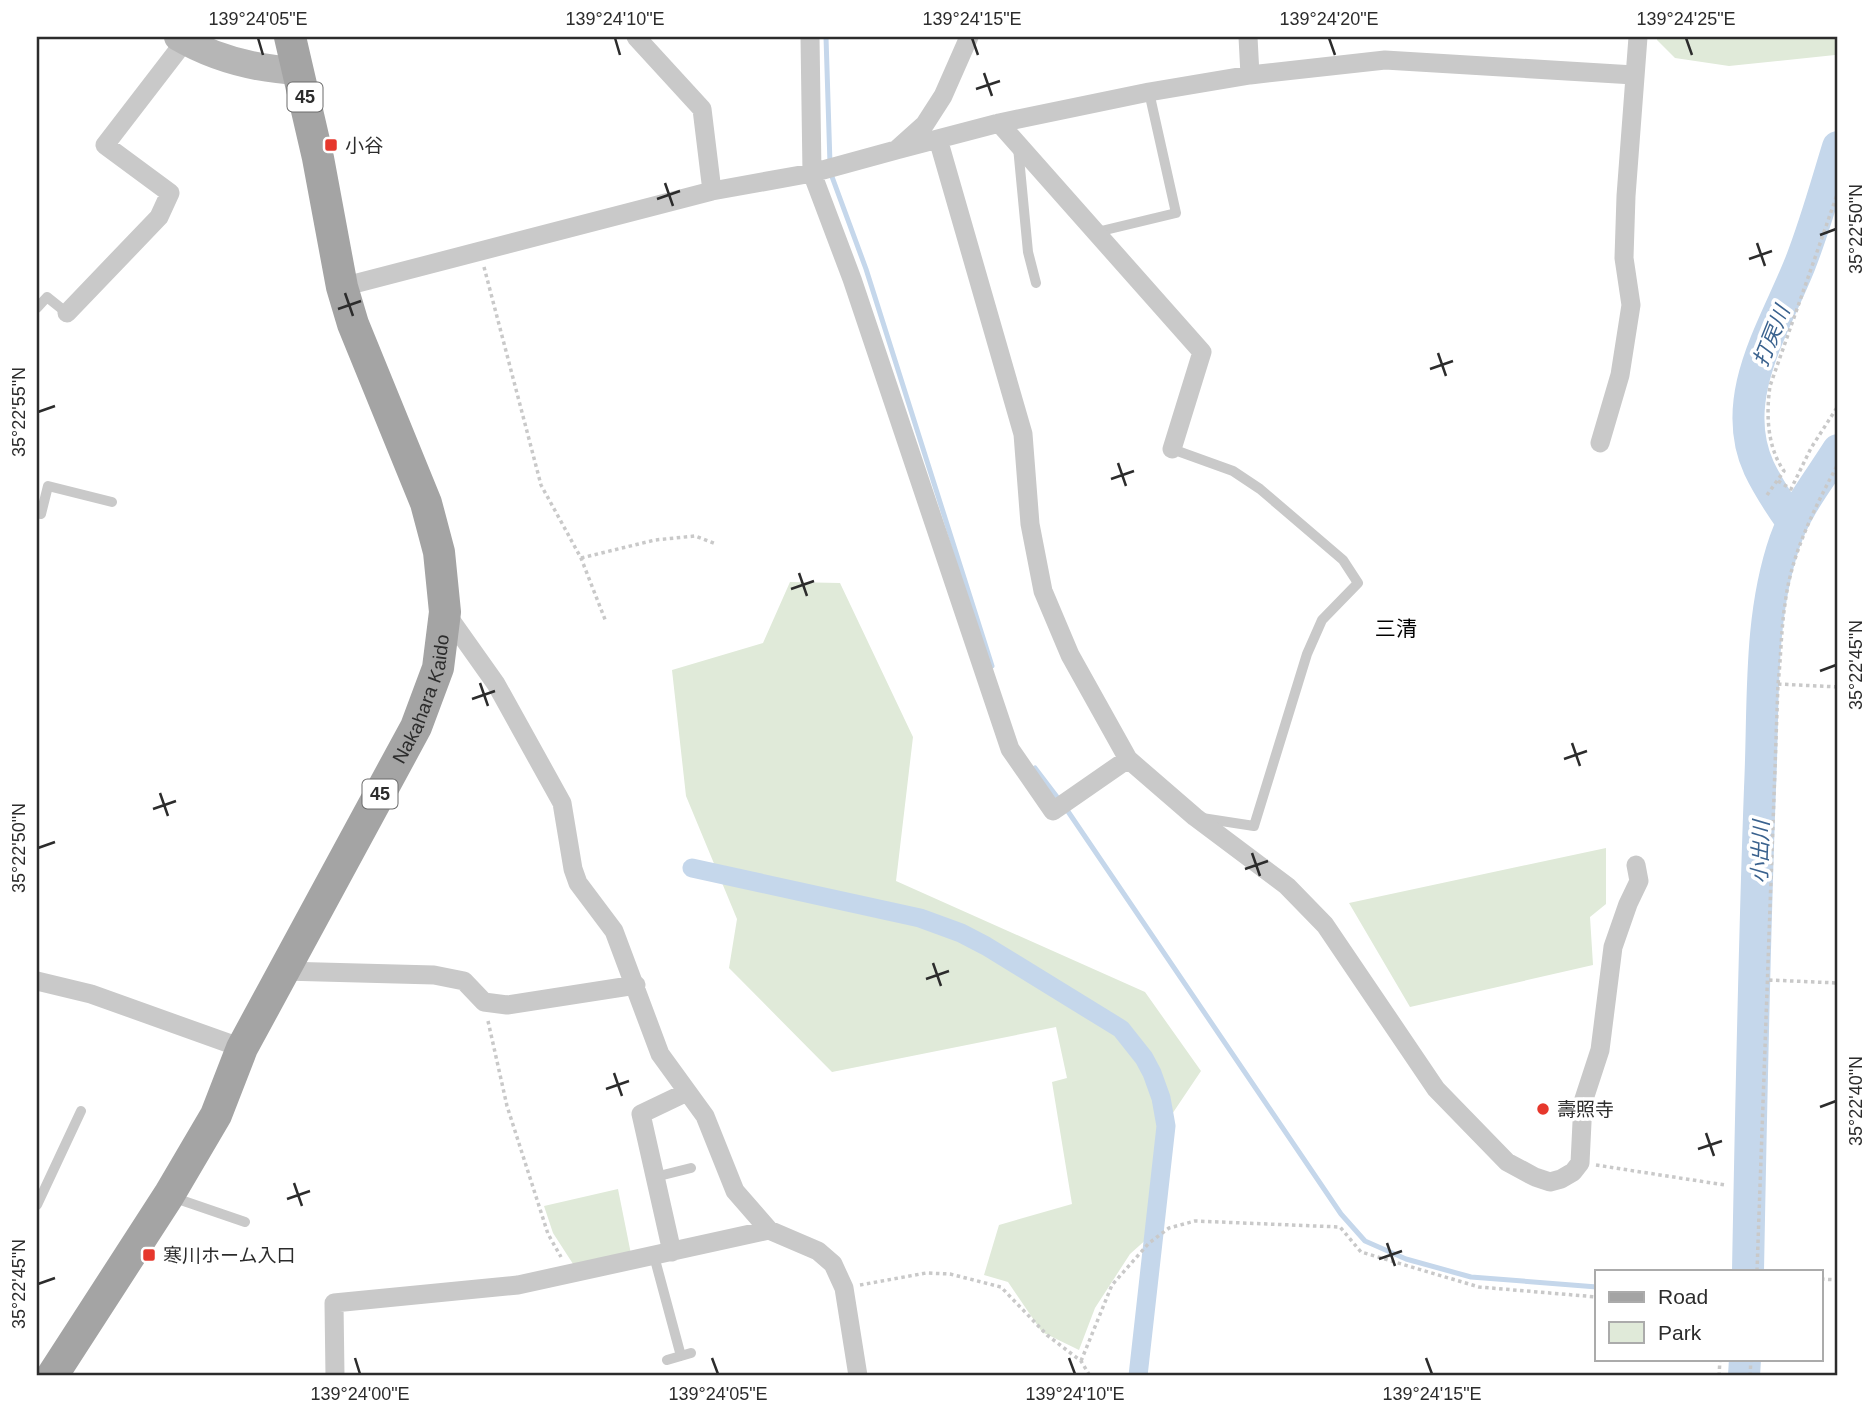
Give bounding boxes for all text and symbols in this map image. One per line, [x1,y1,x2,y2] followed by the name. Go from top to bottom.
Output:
[208,9,308,29] text: 139°24'05"E
[565,9,665,29] text: 139°24'10"E
[922,9,1022,29] text: 139°24'15"E
[1279,9,1379,29] text: 139°24'20"E
[1636,9,1736,29] text: 139°24'25"E
[288,82,322,112] road number: 45
[345,135,383,156] place label: 小谷
[323,137,339,153] marker: 小谷
[1846,184,1866,274] text: 35°22'50"N
[1749,301,1794,370] water label: 打戻川
[9,367,29,457] text: 35°22'55"N
[1375,617,1417,640] district label: 三清
[1846,620,1866,710] text: 35°22'45"N
[388,633,453,767] street label: Nakahara Kaido
[362,780,398,808] road number: 45
[9,803,29,893] text: 35°22'50"N
[1747,818,1773,884] water label: 小出川
[1846,1056,1866,1146] text: 35°22'40"N
[1557,1099,1614,1120] place label: 壽照寺
[1535,1101,1551,1117] marker: 壽照寺
[9,1239,29,1329] text: 35°22'45"N
[163,1245,295,1266] place label: 寒川ホーム入口
[141,1247,157,1263] marker: 寒川ホーム入口
[1595,1270,1822,1360] legend
[1658,1285,1708,1308] text: Road
[1658,1321,1702,1344] text: Park
[310,1384,410,1404] text: 139°24'00"E
[668,1384,768,1404] text: 139°24'05"E
[1025,1384,1125,1404] text: 139°24'10"E
[1382,1384,1482,1404] text: 139°24'15"E

